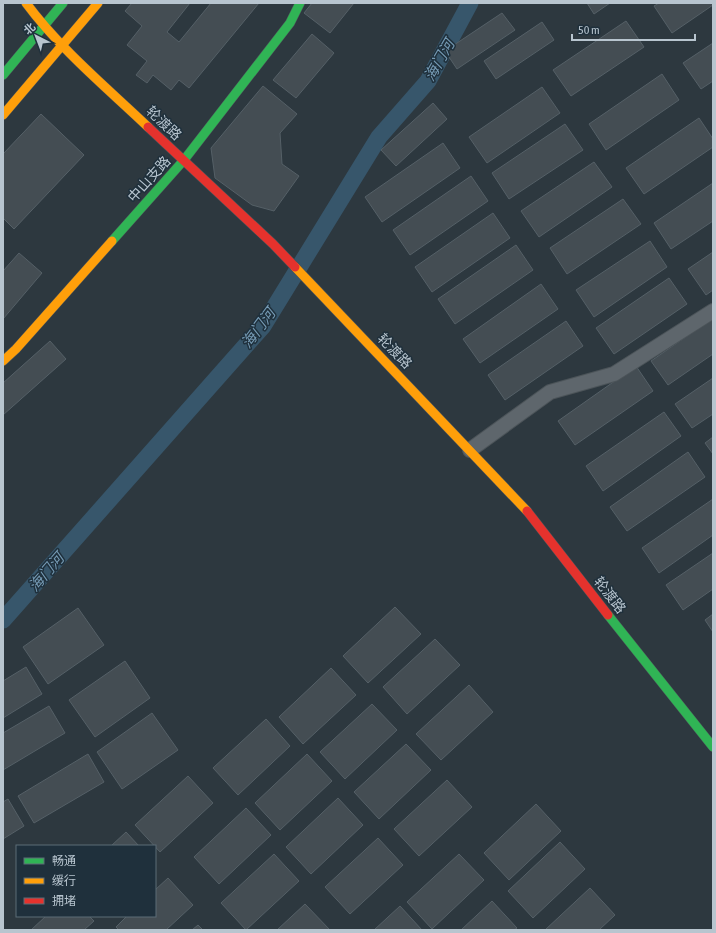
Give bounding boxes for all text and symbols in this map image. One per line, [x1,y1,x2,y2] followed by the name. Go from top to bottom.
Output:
[16,16,56,56] north arrow
[572,16,695,42] scale bar
[21,20,37,37] text: 北
[578,23,600,37] text: 50 m
[420,34,459,84] water label: 海门河
[143,103,185,143] street label: 轮渡路
[124,153,174,205] street label: 中山支路
[238,303,280,351] water label: 海门河
[375,330,415,372] street label: 轮渡路
[25,547,69,595] water label: 海门河
[591,574,629,616] street label: 轮渡路
[16,845,156,917] legend
[52,854,76,868] text: 畅通
[52,874,76,888] text: 缓行
[52,894,76,908] text: 拥堵

